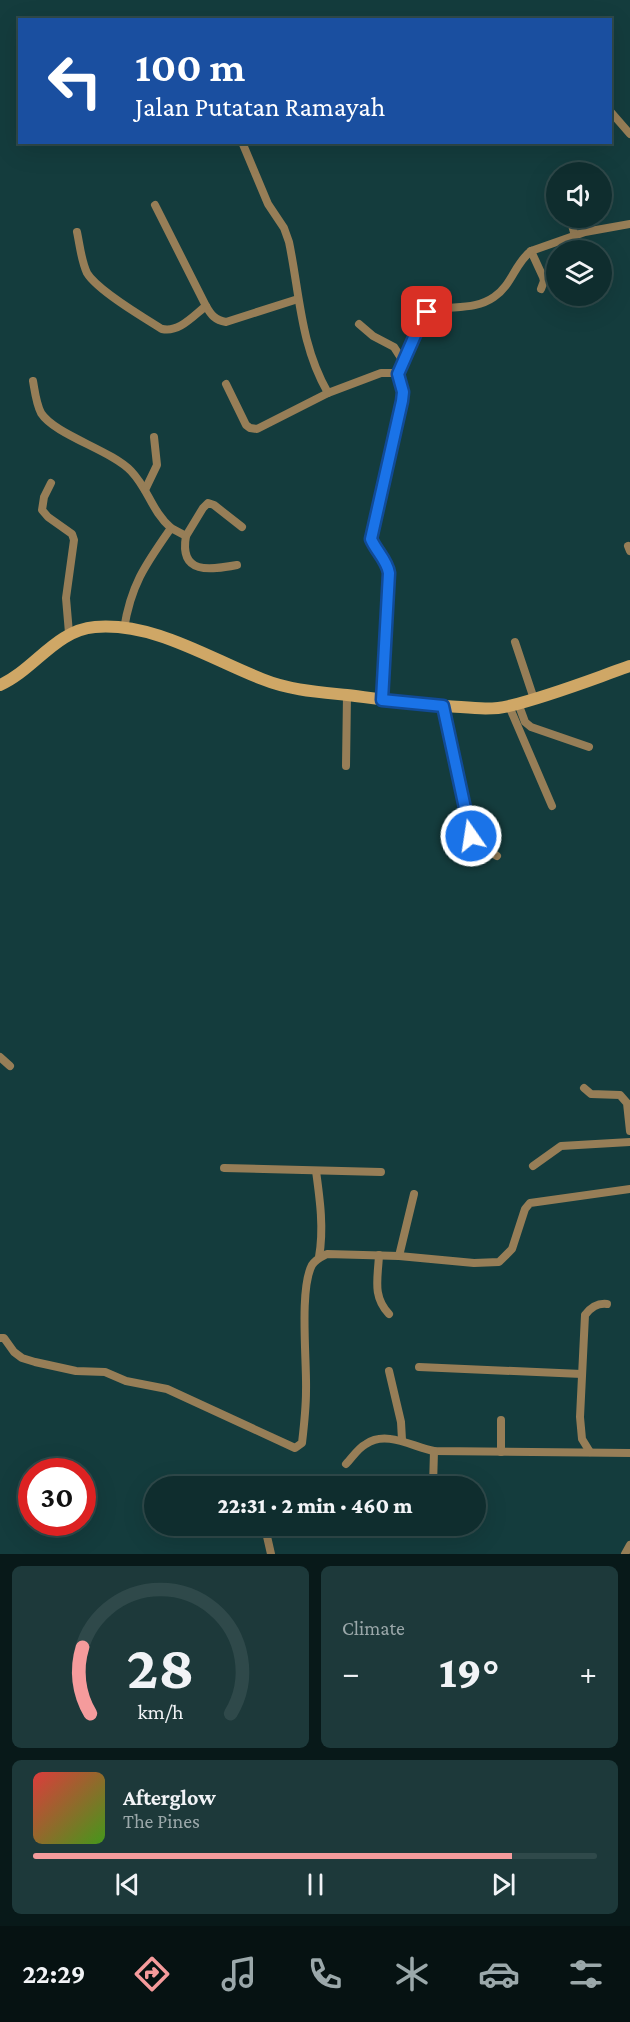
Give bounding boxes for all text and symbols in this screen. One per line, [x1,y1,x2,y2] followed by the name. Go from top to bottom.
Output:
[36,42,114,120] icon: left
[135,43,245,90] text: 100 m
[135,92,385,122] text: Jalan Putatan Ramayah
[546,162,612,306] map controls
[546,162,612,228] button: sound
[546,240,612,306] button: layers
[401,286,452,337] pin
[410,295,443,328] icon: arrive
[439,804,503,868] position arrow
[18,1458,96,1536] speed limit sign: 30
[217,1493,413,1518] text: 22:31 · 2 min · 460 m
[342,1617,405,1639] text: Climate
[126,1632,195,1701] text: 28
[439,1647,500,1697] text: 19°
[342,1654,359,1691] text: −
[580,1654,597,1691] text: +
[137,1700,184,1724] text: km/h
[123,1785,216,1810] text: Afterglow
[123,1810,200,1832] text: The Pines
[111,1868,144,1901] icon: previous
[299,1868,332,1901] icon: pause
[487,1868,520,1901] icon: next
[131,1953,173,1995] icon: directions
[218,1953,260,1995] icon: music
[304,1953,346,1995] icon: phone
[391,1953,433,1995] icon: climate
[478,1953,520,1995] icon: car
[565,1953,607,1995] icon: filters
[22,1959,86,1989] text: 22:29

